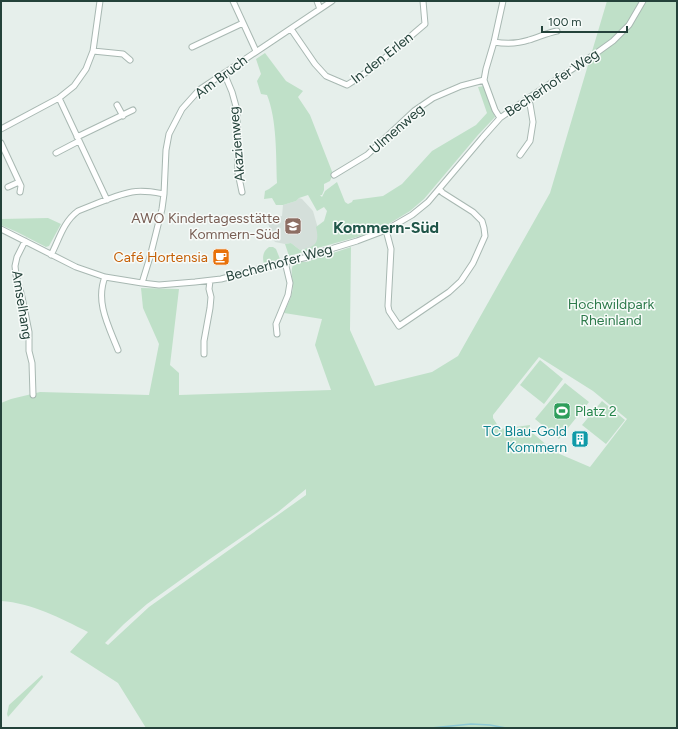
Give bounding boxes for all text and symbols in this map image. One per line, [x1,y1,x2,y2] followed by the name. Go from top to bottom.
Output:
[542,8,627,34] scale bar
[548,15,582,29] text: 100 m
[348,28,416,87] street label: In den Erlen
[502,45,602,121] street label: Becherhofer Weg
[191,52,251,102] street label: Am Bruch
[366,101,428,157] street label: Ulmenweg
[225,106,249,182] street label: Akazienweg
[131,210,280,243] place label: AWO Kindertagesstätte Kommern-Süd
[283,216,303,236] school or university icon: AWO Kindertagesstätte Kommern-Süd
[333,218,439,237] district label: Kommern-Süd
[224,241,334,285] street label: Becherhofer Weg
[211,247,231,267] cafe icon: Café Hortensia
[114,249,208,266] place label: Café Hortensia
[8,269,36,341] street label: Amselhang
[568,296,654,329] park label: Hochwildpark Rheinland
[552,401,572,421] sports icon: Platz 2
[575,403,617,420] place label: Platz 2
[483,423,567,456] place label: TC Blau-Gold Kommern
[570,429,590,449] building icon: TC Blau-Gold Kommern

